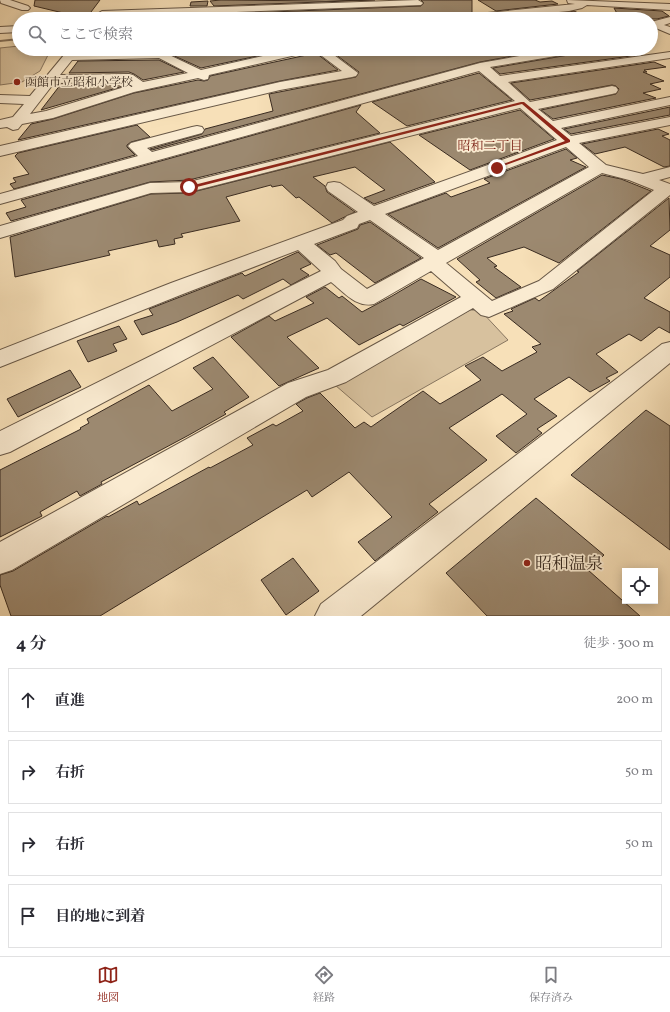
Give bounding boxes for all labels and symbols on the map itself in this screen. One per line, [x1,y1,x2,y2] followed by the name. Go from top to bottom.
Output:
[25,75,133,91] place label: 函館市立昭和小学校
[12,77,22,87] marker: 函館市立昭和小学校
[457,138,523,156] district label: 昭和二丁目
[488,159,506,177] route end
[180,178,198,196] route start
[535,553,603,576] place label: 昭和温泉
[522,558,532,568] marker: 昭和温泉

